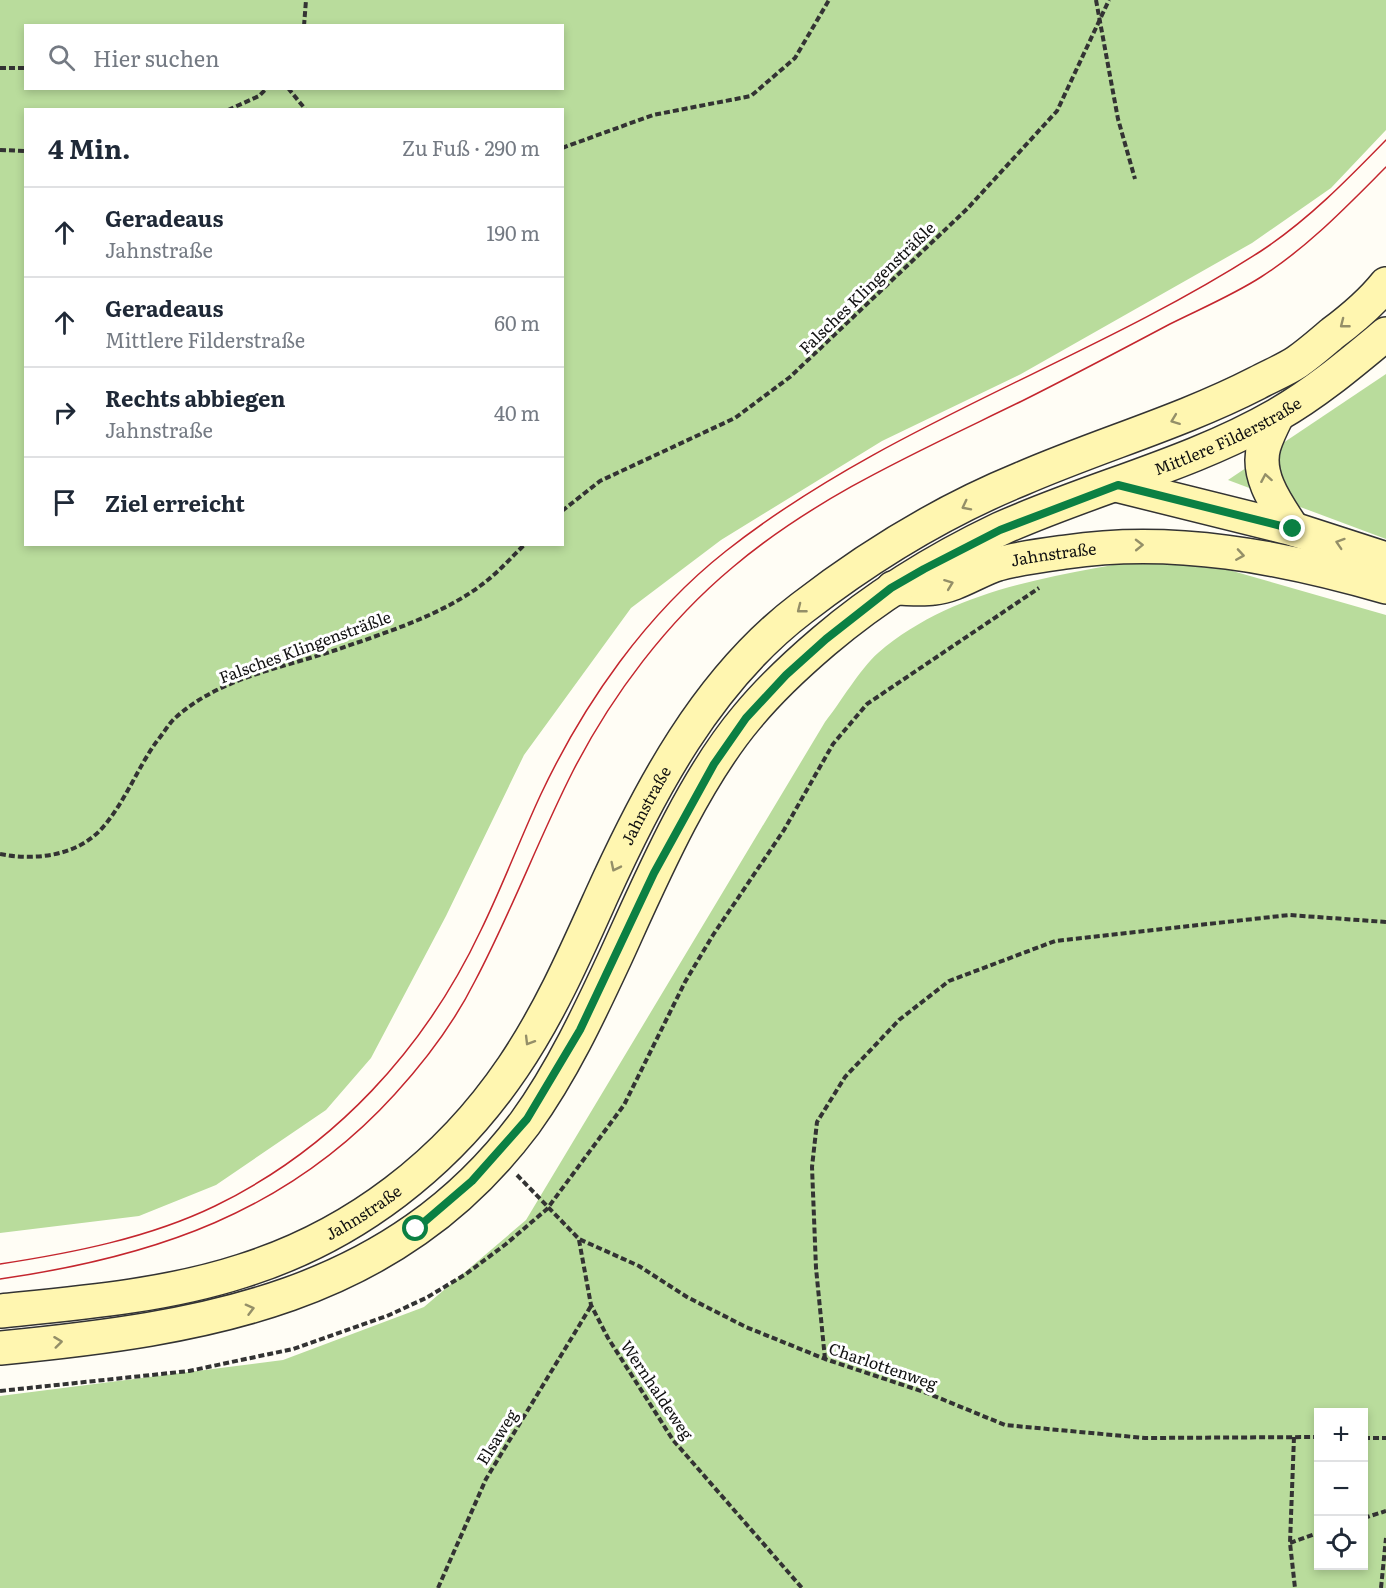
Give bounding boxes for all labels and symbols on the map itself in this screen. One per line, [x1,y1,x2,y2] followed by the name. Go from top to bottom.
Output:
[793,216,940,359] street label: Falsches Klingensträßle
[1340,317,1351,328] one-way arrow
[1150,390,1305,480] street label: Mittlere Filderstraße
[1171,412,1181,425] one-way arrow
[1260,473,1273,483] one-way arrow
[962,499,973,510] one-way arrow
[1279,515,1305,541] route end
[1008,536,1097,572] street label: Jahnstraße
[1335,538,1346,551] one-way arrow
[1134,539,1143,552] one-way arrow
[1235,548,1244,560] one-way arrow
[943,578,954,591] one-way arrow
[797,601,808,612] one-way arrow
[215,604,394,688] street label: Falsches Klingensträßle
[614,761,676,849] street label: Jahnstraße
[611,860,622,871] one-way arrow
[525,1035,537,1045] one-way arrow
[321,1178,406,1245] street label: Jahnstraße
[402,1215,428,1241] route start
[245,1303,255,1316] one-way arrow
[616,1335,700,1444] street label: Wernhaldeweg
[826,1335,941,1395] street label: Charlottenweg
[54,1336,63,1348] one-way arrow
[470,1404,523,1469] street label: Elsaweg

